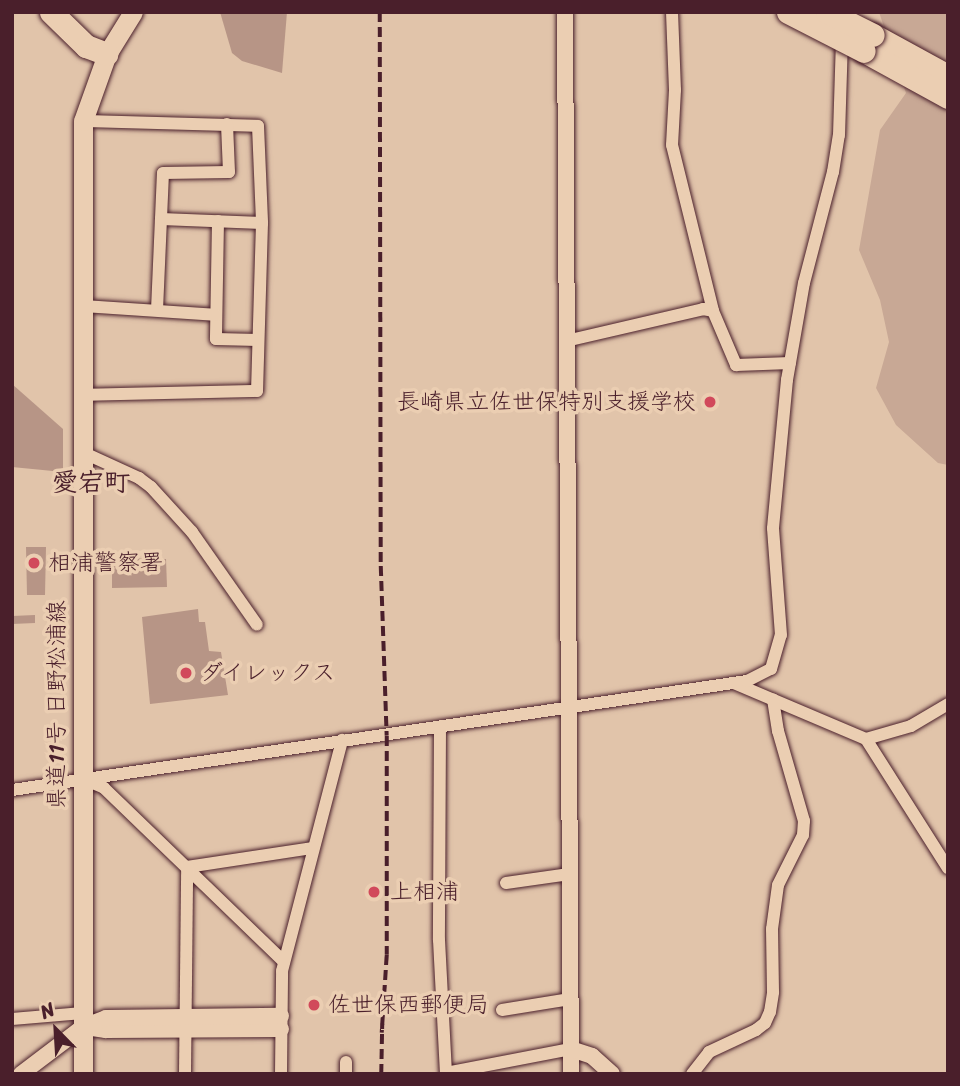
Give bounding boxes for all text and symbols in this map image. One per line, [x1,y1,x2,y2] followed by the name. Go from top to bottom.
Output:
[397,388,696,416] place label: 長崎県立佐世保特別支援学校
[702,394,718,410] marker: 長崎県立佐世保特別支援学校
[52,467,130,499] district label: 愛宕町
[48,549,163,577] place label: 相浦警察署
[26,555,42,571] marker: 相浦警察署
[43,600,71,810] street label: 県道11号 日野松浦線
[200,659,338,687] place label: ダイレックス
[178,665,194,681] marker: ダイレックス
[390,878,459,906] place label: 上相浦
[364,882,384,902] marker: 上相浦
[328,991,489,1019] place label: 佐世保西郵便局
[35,993,60,1028] text: N
[21,995,91,1065] north arrow
[306,997,322,1013] marker: 佐世保西郵便局

